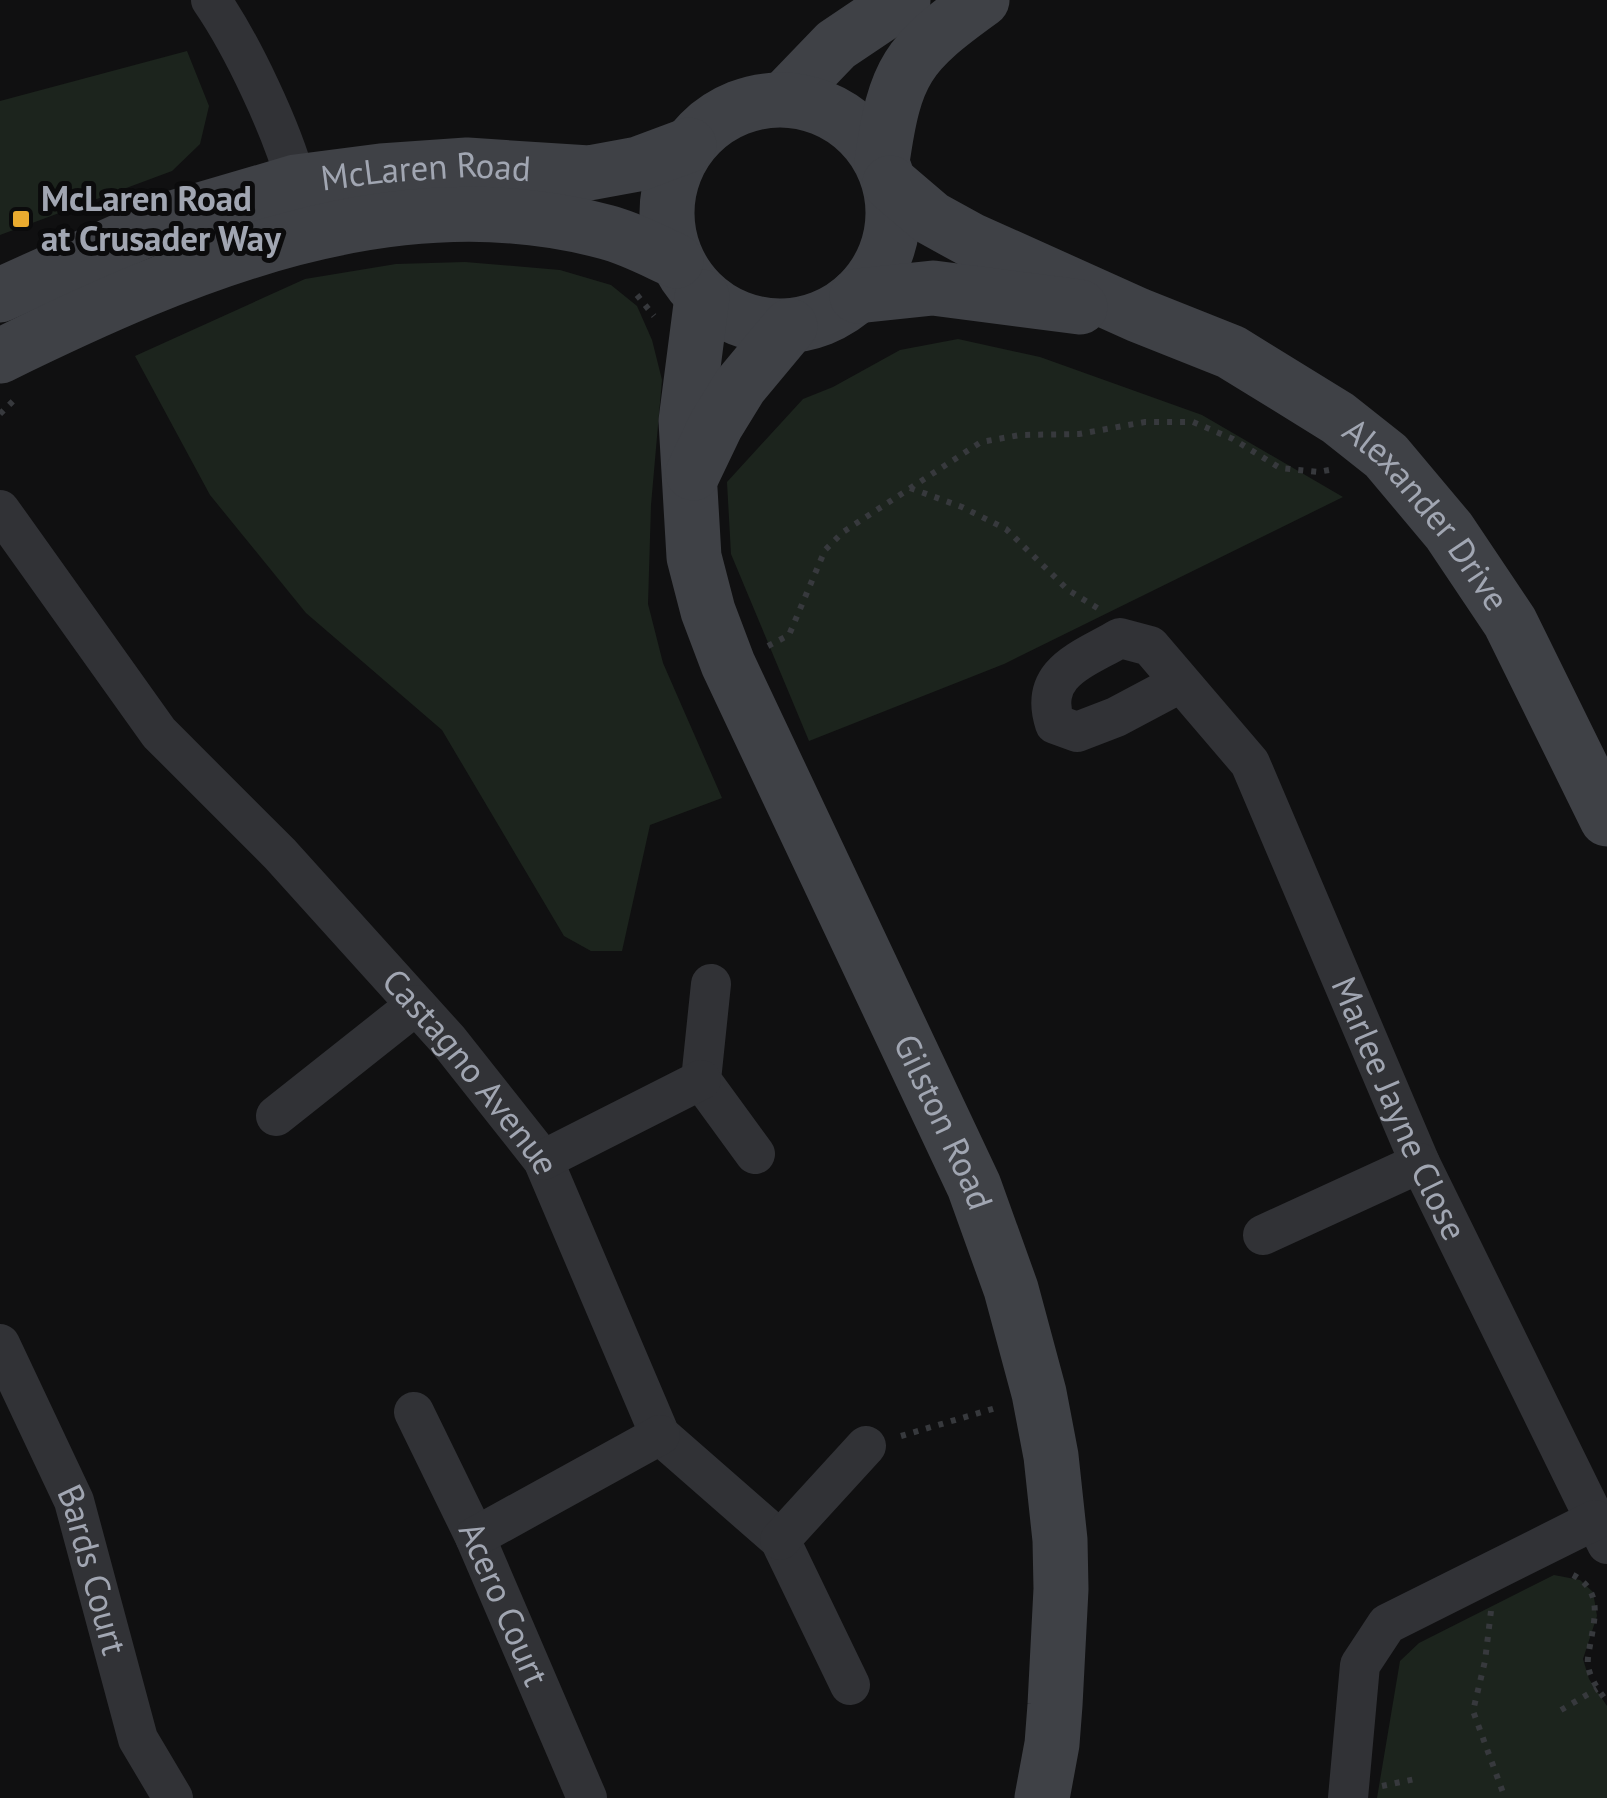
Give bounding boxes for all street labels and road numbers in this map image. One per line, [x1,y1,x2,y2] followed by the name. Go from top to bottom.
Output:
[318,140,532,201] street label: McLaren Road
[1334,407,1520,619] street label: Alexander Drive
[373,958,571,1181] street label: Castagno Avenue
[1321,969,1478,1248] street label: Marlee Jayne Close
[884,1026,1005,1216] street label: Gilston Road
[47,1477,138,1660] street label: Bards Court
[449,1514,560,1693] street label: Acero Court

